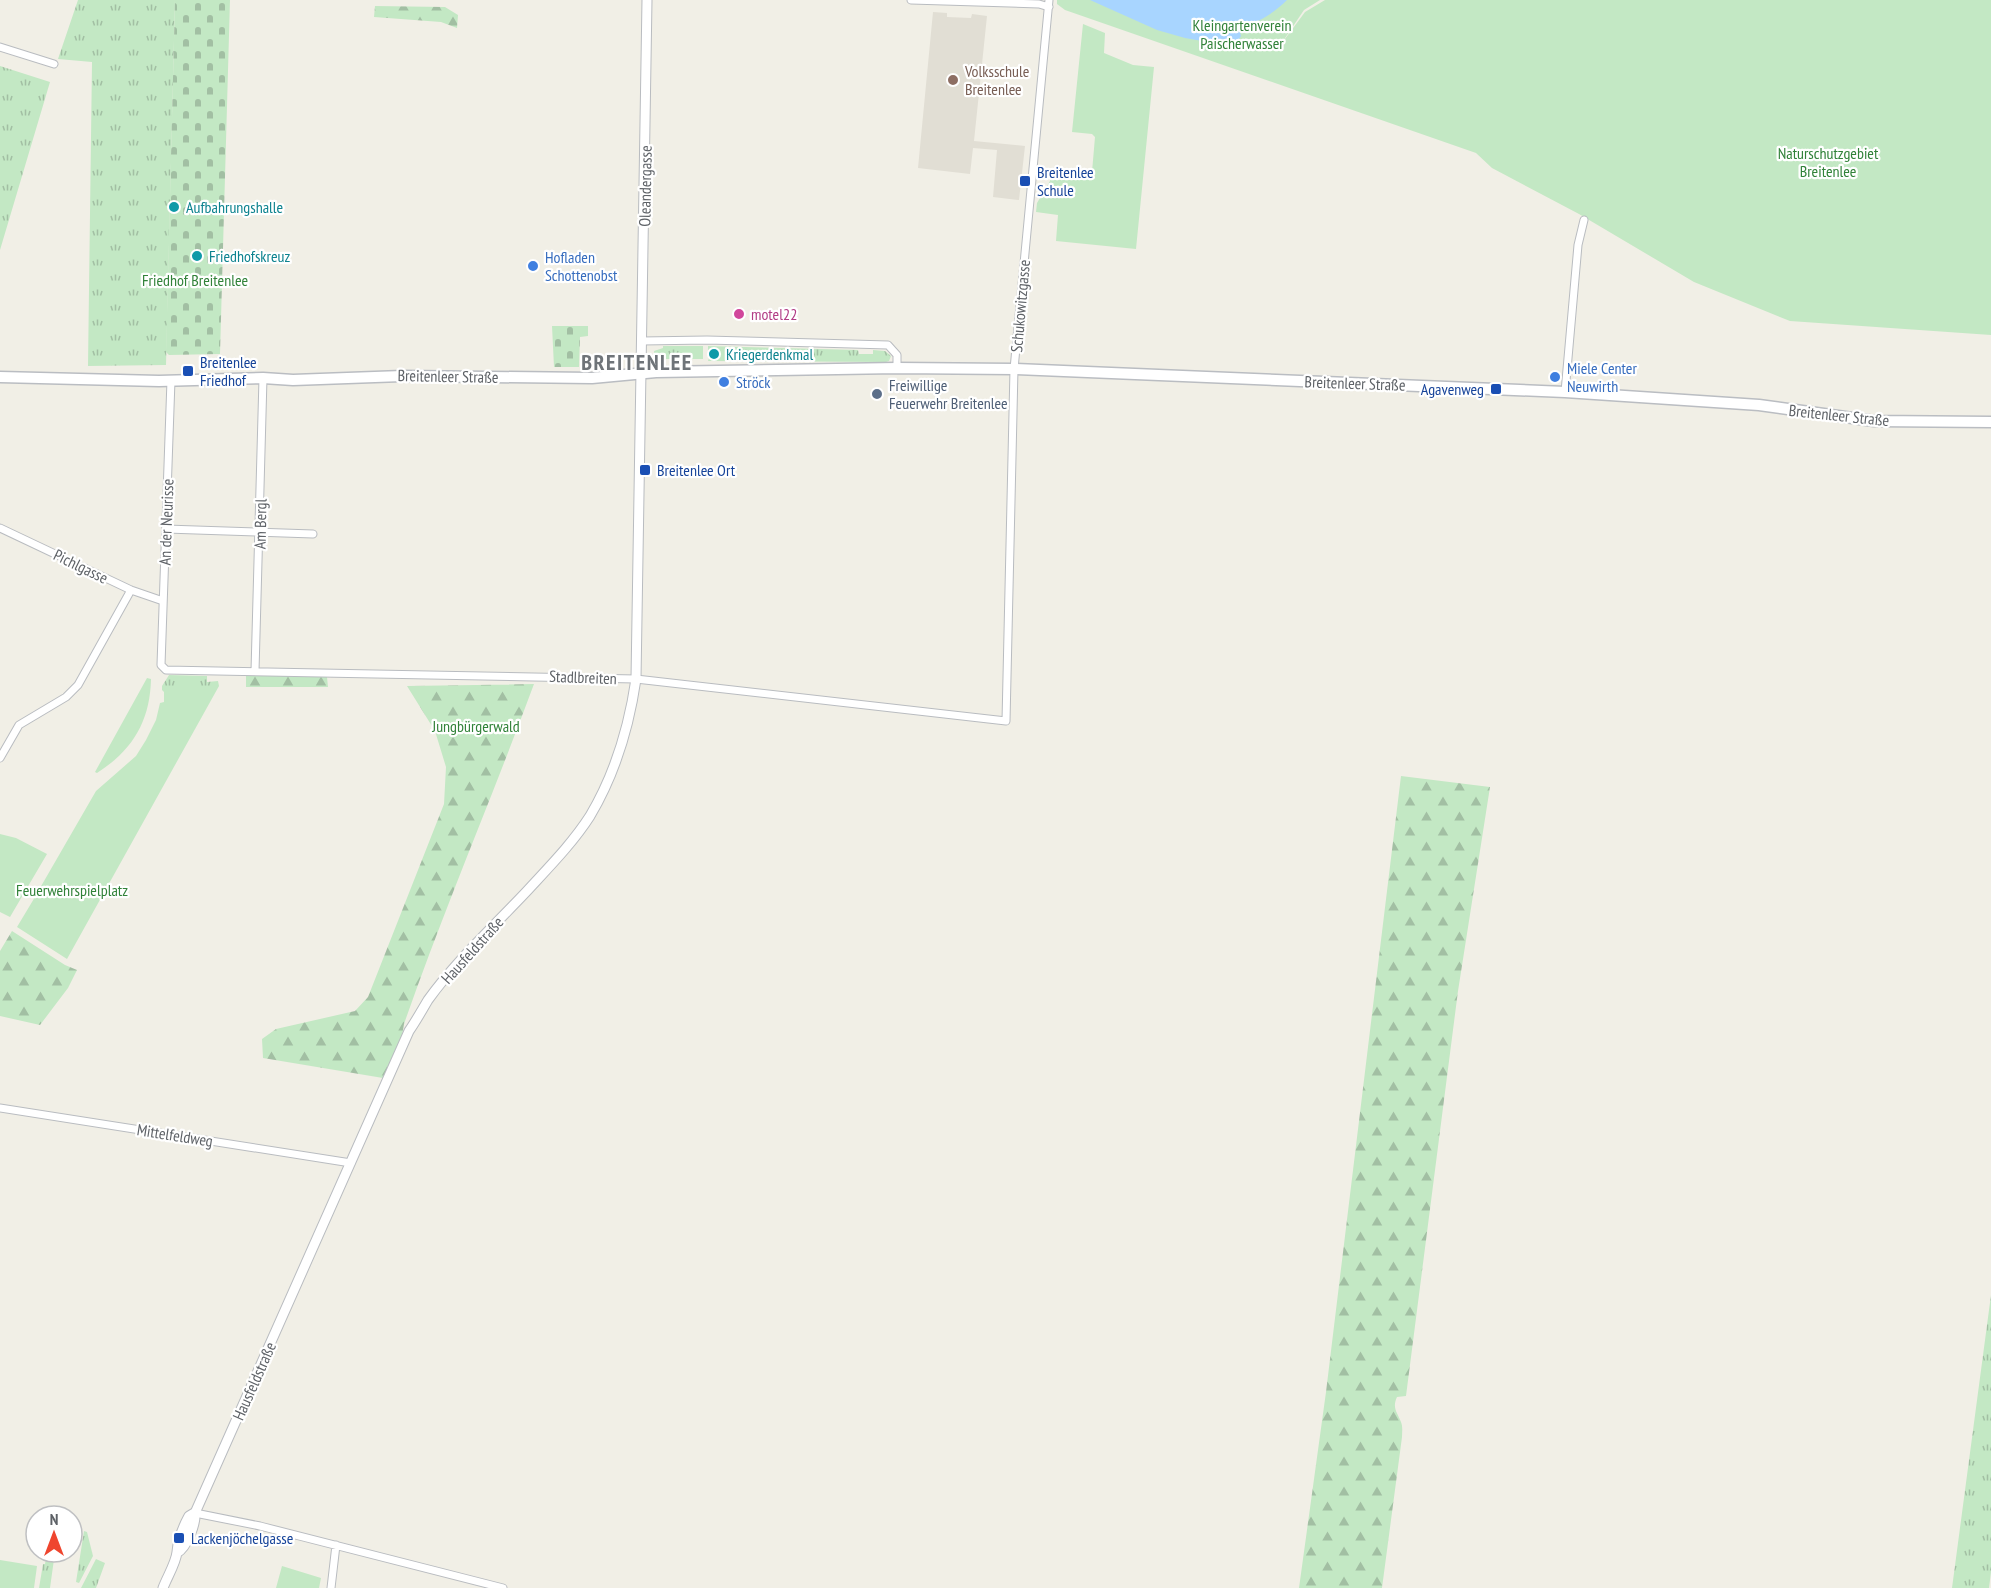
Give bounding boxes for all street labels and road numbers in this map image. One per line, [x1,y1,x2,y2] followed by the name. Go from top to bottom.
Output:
[634,145,656,227] street label: Oleandergasse
[1006,259,1034,353] street label: Schukowitzgasse
[397,365,499,387] street label: Breitenleer Straße
[1304,371,1406,395] street label: Breitenleer Straße
[1788,400,1890,430] street label: Breitenleer Straße
[154,478,178,566] street label: An der Neurisse
[250,498,270,549] street label: Am Bergl
[51,544,111,588] street label: Pichlgasse
[549,666,617,688] street label: Stadlbreiten
[437,912,507,988] street label: Hausfeldstraße
[136,1119,214,1151] street label: Mittelfeldweg
[228,1339,280,1423] street label: Hausfeldstraße

